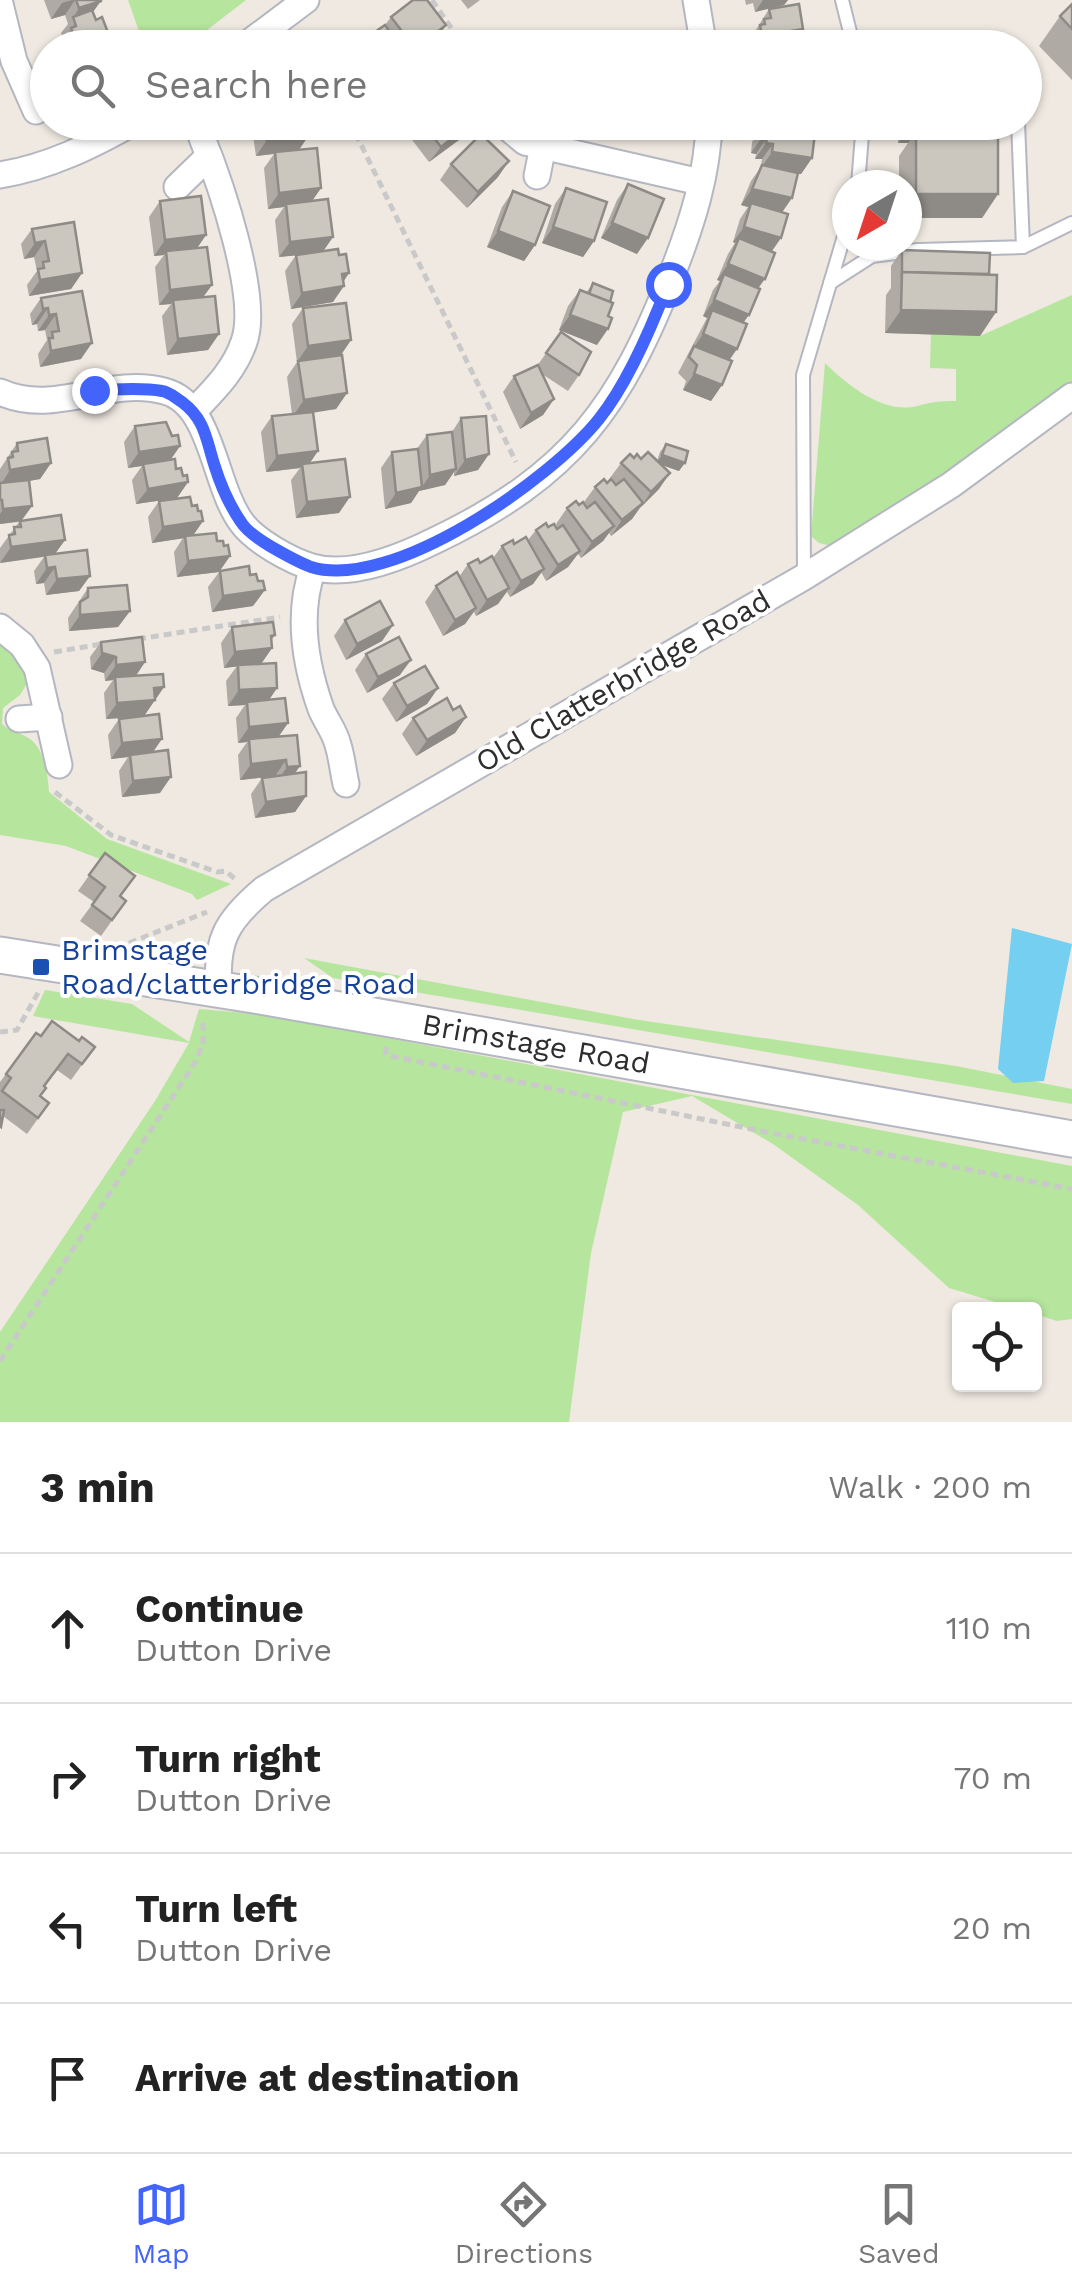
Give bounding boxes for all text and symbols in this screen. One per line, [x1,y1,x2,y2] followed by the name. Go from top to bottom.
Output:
[30,30,1042,140] search box
[65,58,120,113] icon: search
[145,63,368,107] text: Search here
[832,170,922,260] north arrow
[646,262,692,308] route start
[72,368,118,414] route end
[469,582,776,779] street label: Old Clatterbridge Road
[61,932,416,1001] place label: Brimstage Road/clatterbridge Road
[30,956,52,978] marker: Brimstage Road/clatterbridge Road
[420,1006,653,1081] street label: Brimstage Road
[952,1302,1042,1392] map controls
[952,1302,1042,1392] button: locate
[40,1463,155,1512] text: 3 min
[828,1468,1032,1506] text: Walk · 200 m
[135,1587,304,1631] text: Continue
[40,1601,95,1656] icon: ahead
[946,1609,1032,1647] text: 110 m
[135,1631,332,1669] text: Dutton Drive
[135,1737,321,1781] text: Turn right
[40,1751,95,1806] icon: right
[953,1759,1032,1797] text: 70 m
[135,1781,332,1819] text: Dutton Drive
[135,1887,297,1931] text: Turn left
[40,1901,95,1956] icon: left
[952,1909,1032,1947] text: 20 m
[135,1931,332,1969] text: Dutton Drive
[40,2051,95,2106] icon: arrive
[135,2056,520,2100] text: Arrive at destination
[133,2177,190,2270] tab: Map
[455,2177,593,2270] tab: Directions
[858,2177,939,2270] tab: Saved

